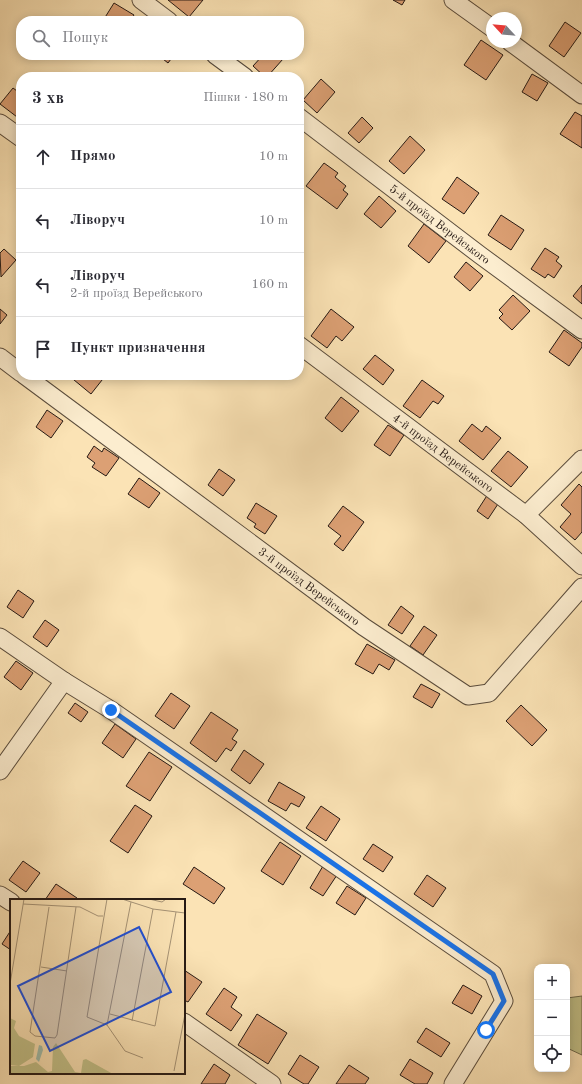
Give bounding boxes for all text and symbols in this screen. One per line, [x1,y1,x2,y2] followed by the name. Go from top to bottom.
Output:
[486,12,522,48] north arrow
[16,16,304,60] search box
[30,27,52,49] icon: search
[62,31,108,46] text: Пошук
[32,90,64,107] text: 3 хв
[203,91,288,104] text: Пішки · 180 m
[32,146,54,168] icon: ahead
[70,149,116,164] text: Прямо
[259,150,288,163] text: 10 m
[387,182,492,267] street label: 5-й проїзд Верейського
[32,210,54,232] icon: left
[70,213,125,228] text: Ліворуч
[259,214,288,227] text: 10 m
[70,269,125,284] text: Ліворуч
[32,274,54,296] icon: left
[251,278,288,291] text: 160 m
[70,287,203,300] text: 2-й проїзд Верейського
[32,338,54,360] icon: arrive
[70,341,206,356] text: Пункт призначення
[390,412,495,495] street label: 4-й проїзд Верейського
[256,546,361,629] street label: 3-й проїзд Верейського
[102,701,120,719] route end
[10,899,185,1074] inset map
[534,964,570,1072] map controls
[534,964,570,1000] button: +
[534,1000,570,1036] button: −
[477,1021,495,1039] route start
[534,1036,570,1072] button: locate

